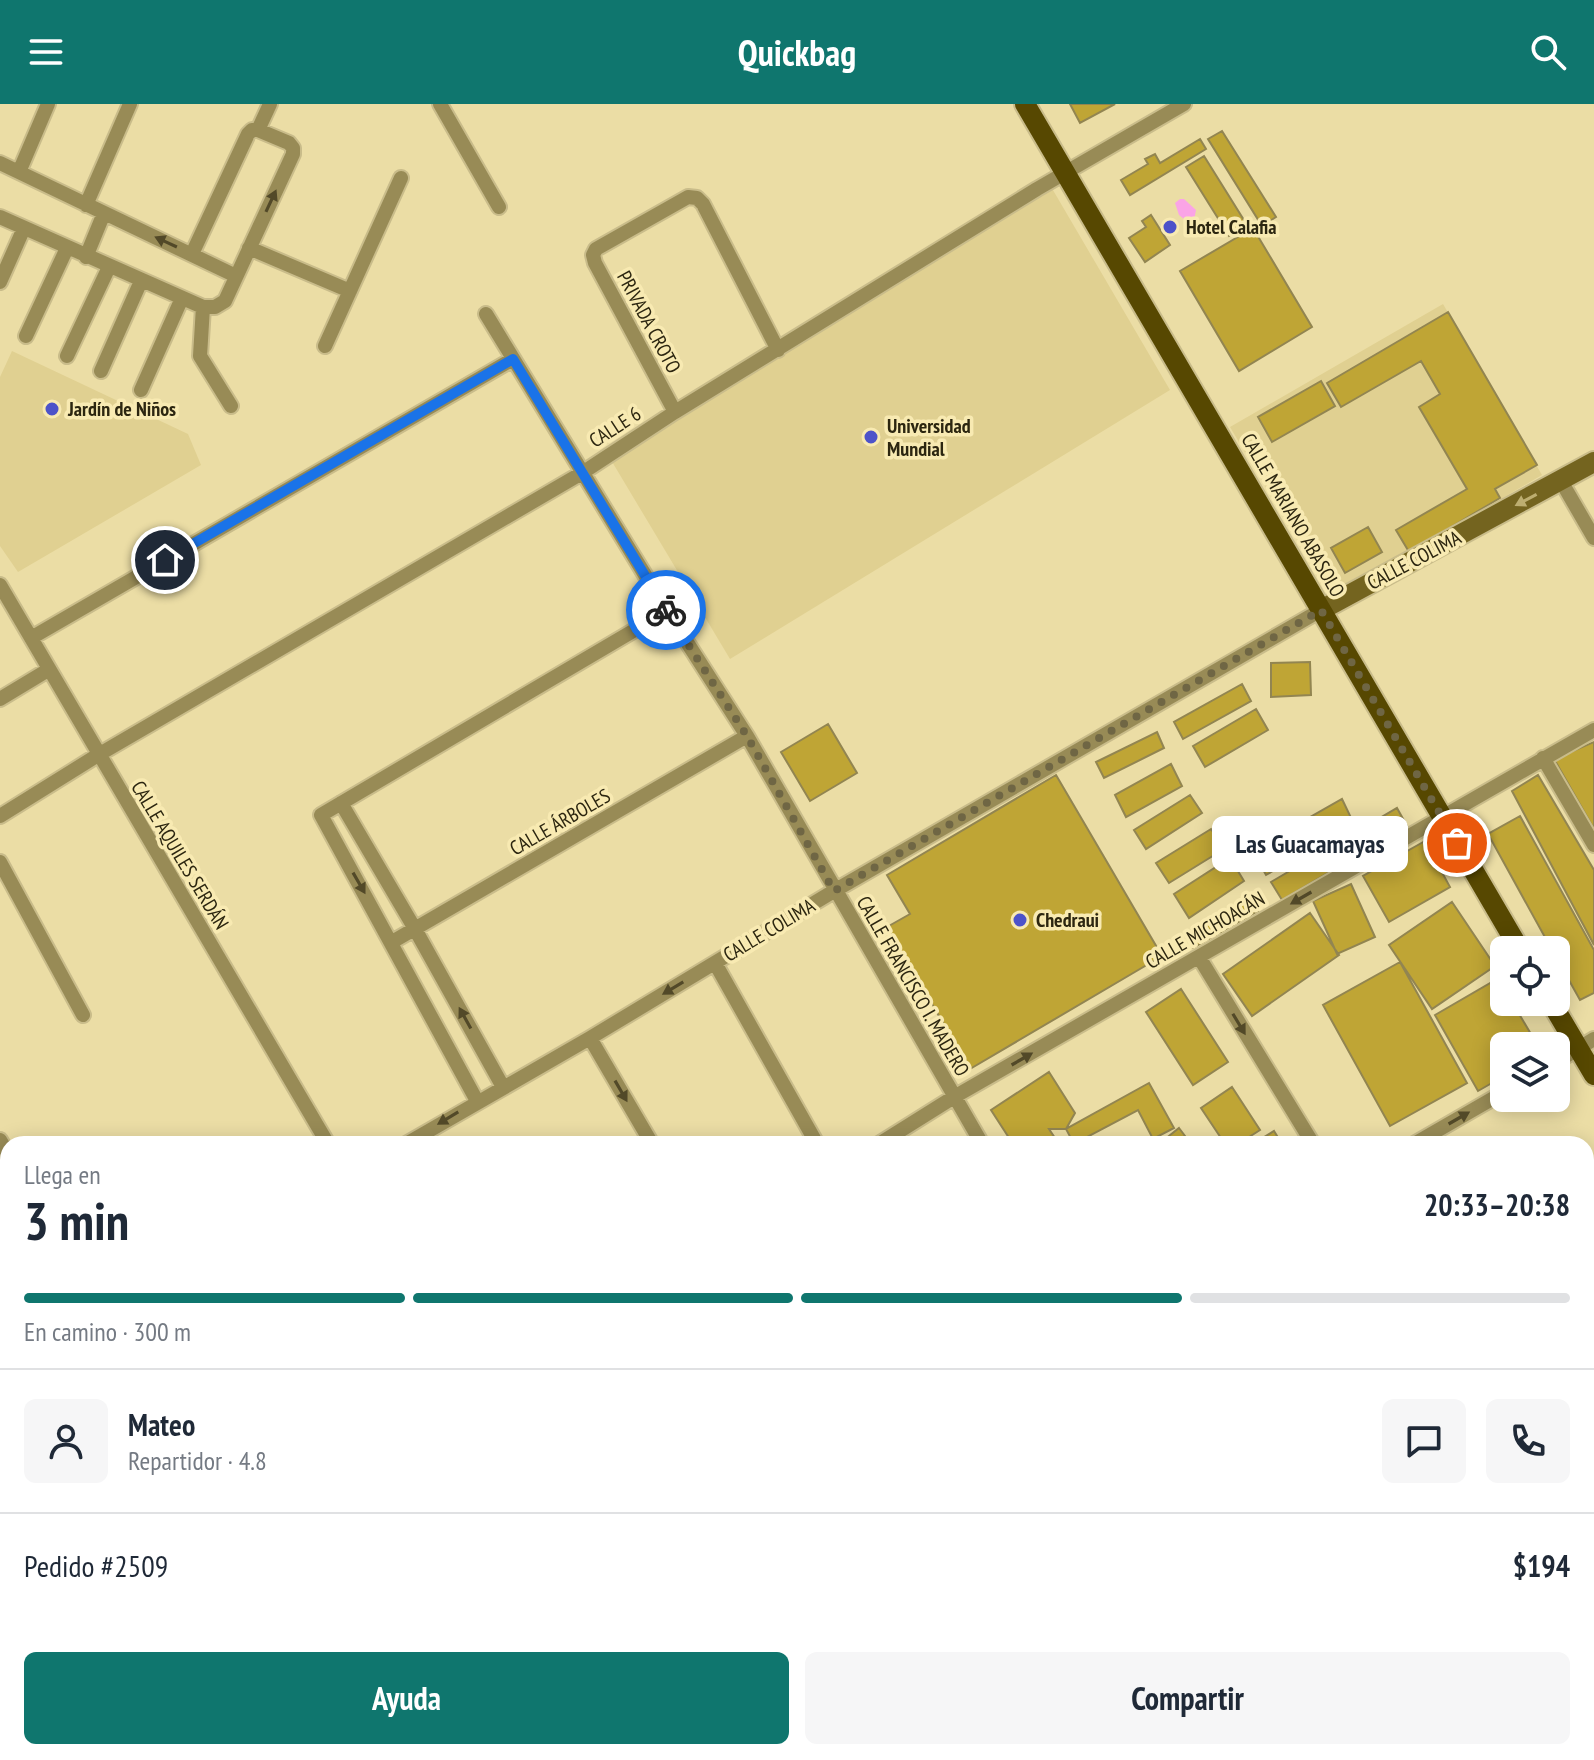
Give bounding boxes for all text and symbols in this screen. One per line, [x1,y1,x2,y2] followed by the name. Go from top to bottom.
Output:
[738,29,856,76] text: Quickbag
[24,30,68,74] icon: menu
[1526,30,1570,74] icon: search
[264,189,278,213] one-way arrow
[1186,214,1276,240] place label: Hotel Calafia
[1161,218,1179,236] marker: Hotel Calafia
[154,235,178,249] one-way arrow
[611,266,687,378] street label: PRIVADA CROTO
[67,396,176,422] place label: Jardín de Niños
[43,400,61,418] marker: Jardín de Niños
[584,401,646,453] street label: CALLE 6
[887,413,971,462] place label: Universidad Mundial
[862,428,880,446] marker: Universidad Mundial
[1236,428,1350,602] street label: CALLE MARIANO ABASOLO
[1515,492,1537,506] one-way arrow
[1363,524,1466,596] street label: CALLE COLIMA
[131,526,199,594] pin
[143,538,187,582] icon: home
[626,570,706,650] courier
[644,588,688,632] icon: bike
[125,776,235,934] street label: CALLE AQUILES SERDÁN
[505,783,615,861] street label: CALLE ÁRBOLES
[1423,809,1491,877] pin
[1213,815,1409,871] callout: Las Guacamayas
[1435,821,1479,865] icon: bag
[1235,827,1385,860] text: Las Guacamayas
[351,872,365,894] one-way arrow
[1141,885,1269,975] street label: CALLE MICHOACÁN
[851,891,975,1081] street label: CALLE FRANCISCO I. MADERO
[1290,891,1313,905] one-way arrow
[718,892,820,968] street label: CALLE COLIMA
[1036,907,1099,933] place label: Chedraui
[1011,911,1029,929] marker: Chedraui
[1490,936,1570,1112] map controls
[1490,936,1570,1016] button: locate
[662,981,684,995] one-way arrow
[458,1007,472,1030] one-way arrow
[1232,1013,1246,1035] one-way arrow
[1490,1032,1570,1112] button: layers
[1011,1052,1033,1066] one-way arrow
[614,1080,628,1102] one-way arrow
[437,1111,459,1125] one-way arrow
[1448,1111,1470,1125] one-way arrow
[24,1158,101,1191] text: Llega en
[1424,1185,1570,1224] text: 20:33–20:38
[24,1187,129,1254] text: 3 min
[24,1315,191,1348] text: En camino · 300 m
[24,1399,108,1483] button: person
[1382,1399,1466,1483] button: chat
[1486,1399,1570,1483] button: phone
[128,1405,195,1444] text: Mateo
[128,1444,267,1477] text: Repartidor · 4.8
[24,1546,168,1585] text: Pedido #2509
[1513,1546,1570,1585] text: $194
[24,1652,789,1744] button: Ayuda
[805,1652,1570,1744] button: Compartir

